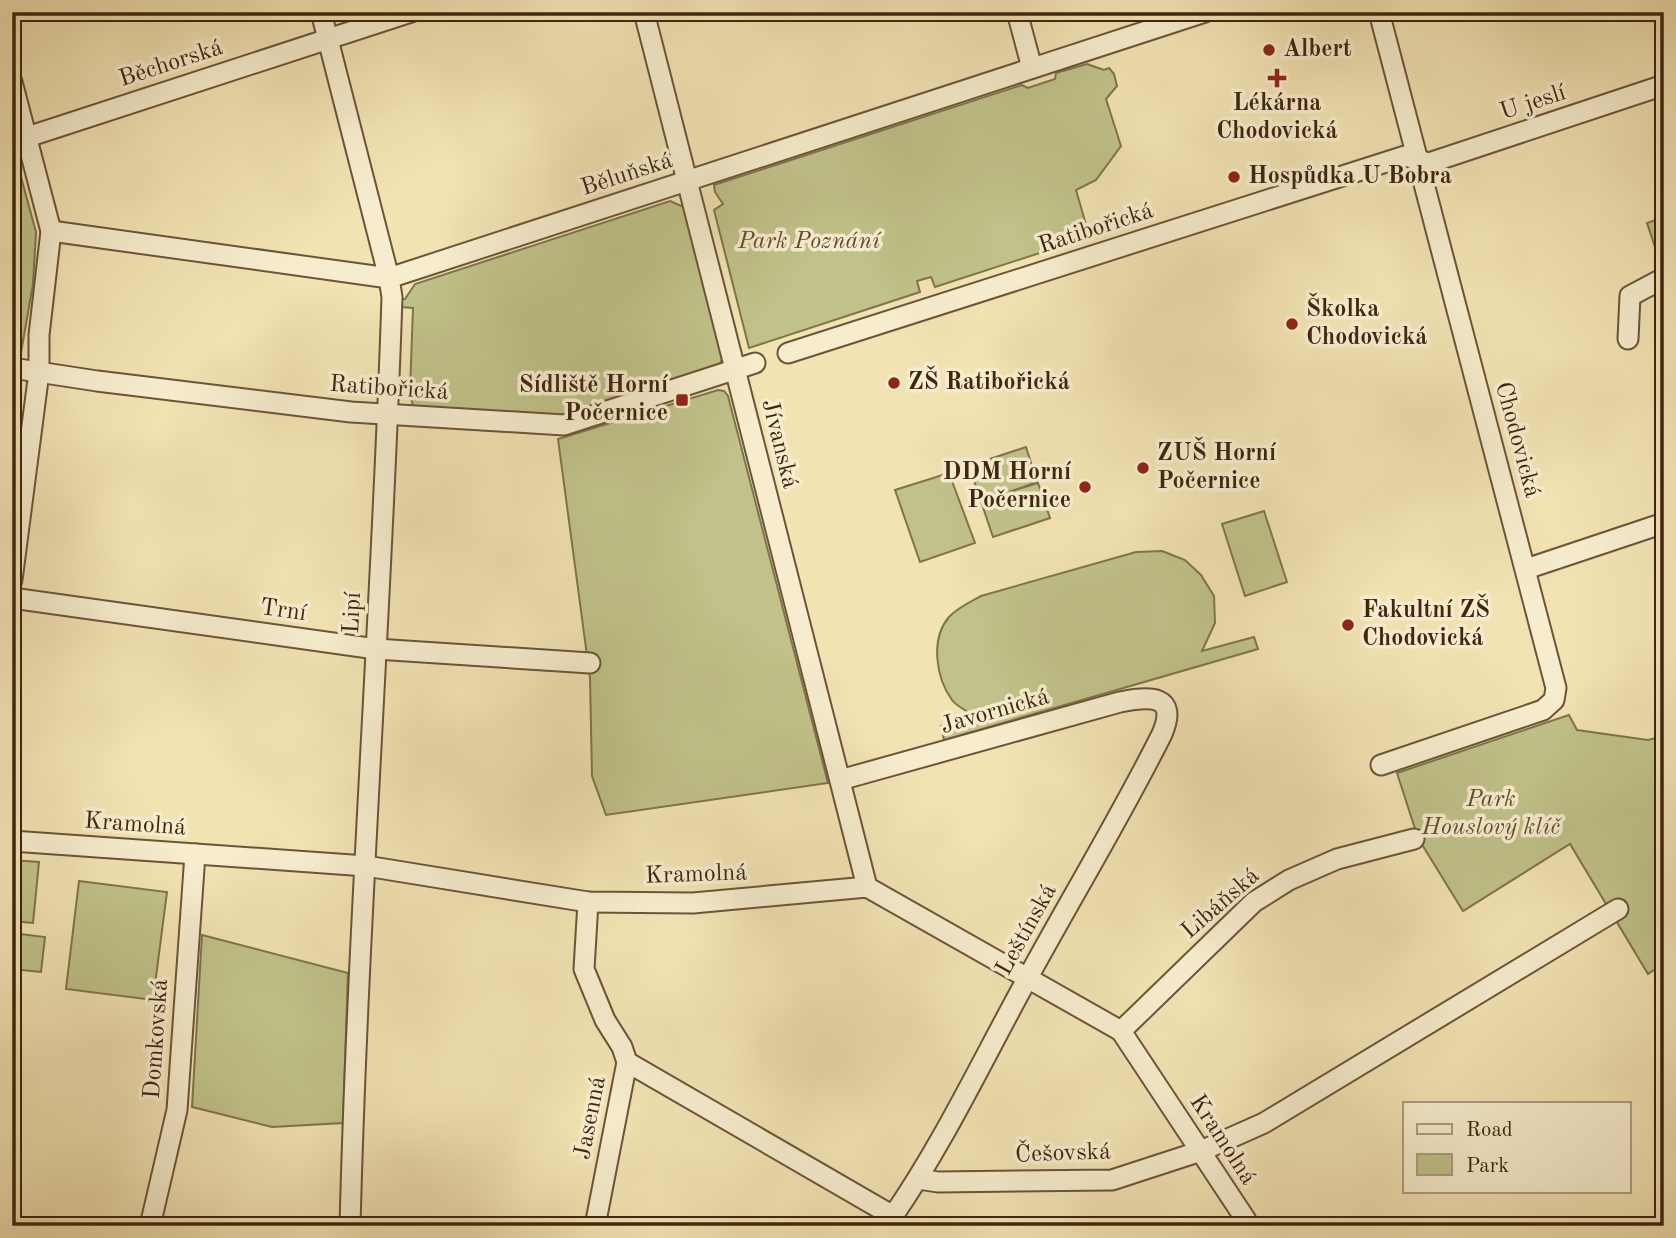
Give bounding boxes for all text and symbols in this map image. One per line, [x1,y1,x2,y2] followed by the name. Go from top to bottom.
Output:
[116,36,226,92] street label: Běchorská
[1283,38,1352,62] place label: Albert
[1261,42,1277,58] marker: Albert
[1269,70,1285,86] marker: Lékárna Chodovická
[1497,81,1569,125] street label: U jeslí
[1216,92,1338,144] place label: Lékárna Chodovická
[578,149,676,201] street label: Běluňská
[1248,165,1452,189] place label: Hospůdka U Bobra
[1226,169,1242,185] marker: Hospůdka U Bobra
[1036,199,1157,259] street label: Ratibořická
[737,230,882,254] park label: Park Poznání
[1306,292,1428,350] place label: Školka Chodovická
[1284,316,1300,332] marker: Školka Chodovická
[908,365,1070,395] place label: ZŠ Ratibořická
[329,373,449,405] street label: Ratibořická
[519,374,668,426] place label: Sídliště Horní Počernice
[886,375,902,391] marker: ZŠ Ratibořická
[1490,380,1544,500] street label: Chodovická
[674,392,690,408] marker: Sídliště Horní Počernice
[756,397,802,491] street label: Jívanská
[1157,436,1276,494] place label: ZUŠ Horní Počernice
[1135,460,1151,476] marker: ZUŠ Horní Počernice
[942,461,1071,513] place label: DDM Horní Počernice
[1077,479,1093,495] marker: DDM Horní Počernice
[340,591,366,634] street label: Lipí
[1362,593,1490,651] place label: Fakultní ZŠ Chodovická
[258,596,308,626] street label: Trní
[1340,617,1356,633] marker: Fakultní ZŠ Chodovická
[938,685,1052,739] street label: Javornická
[1420,788,1562,840] park label: Park Houslový klíč
[83,809,187,841] street label: Kramolná
[645,861,748,889] street label: Kramolná
[1177,864,1265,944] street label: Libáňská
[992,880,1062,980] street label: Leštínská
[141,978,173,1100] street label: Domkovská
[571,1074,611,1162] street label: Jasenná
[1184,1091,1260,1189] street label: Kramolná
[1403,1102,1630,1192] legend
[1466,1120,1513,1141] text: Road
[1014,1135,1111,1168] street label: Češovská
[1466,1156,1509,1177] text: Park

